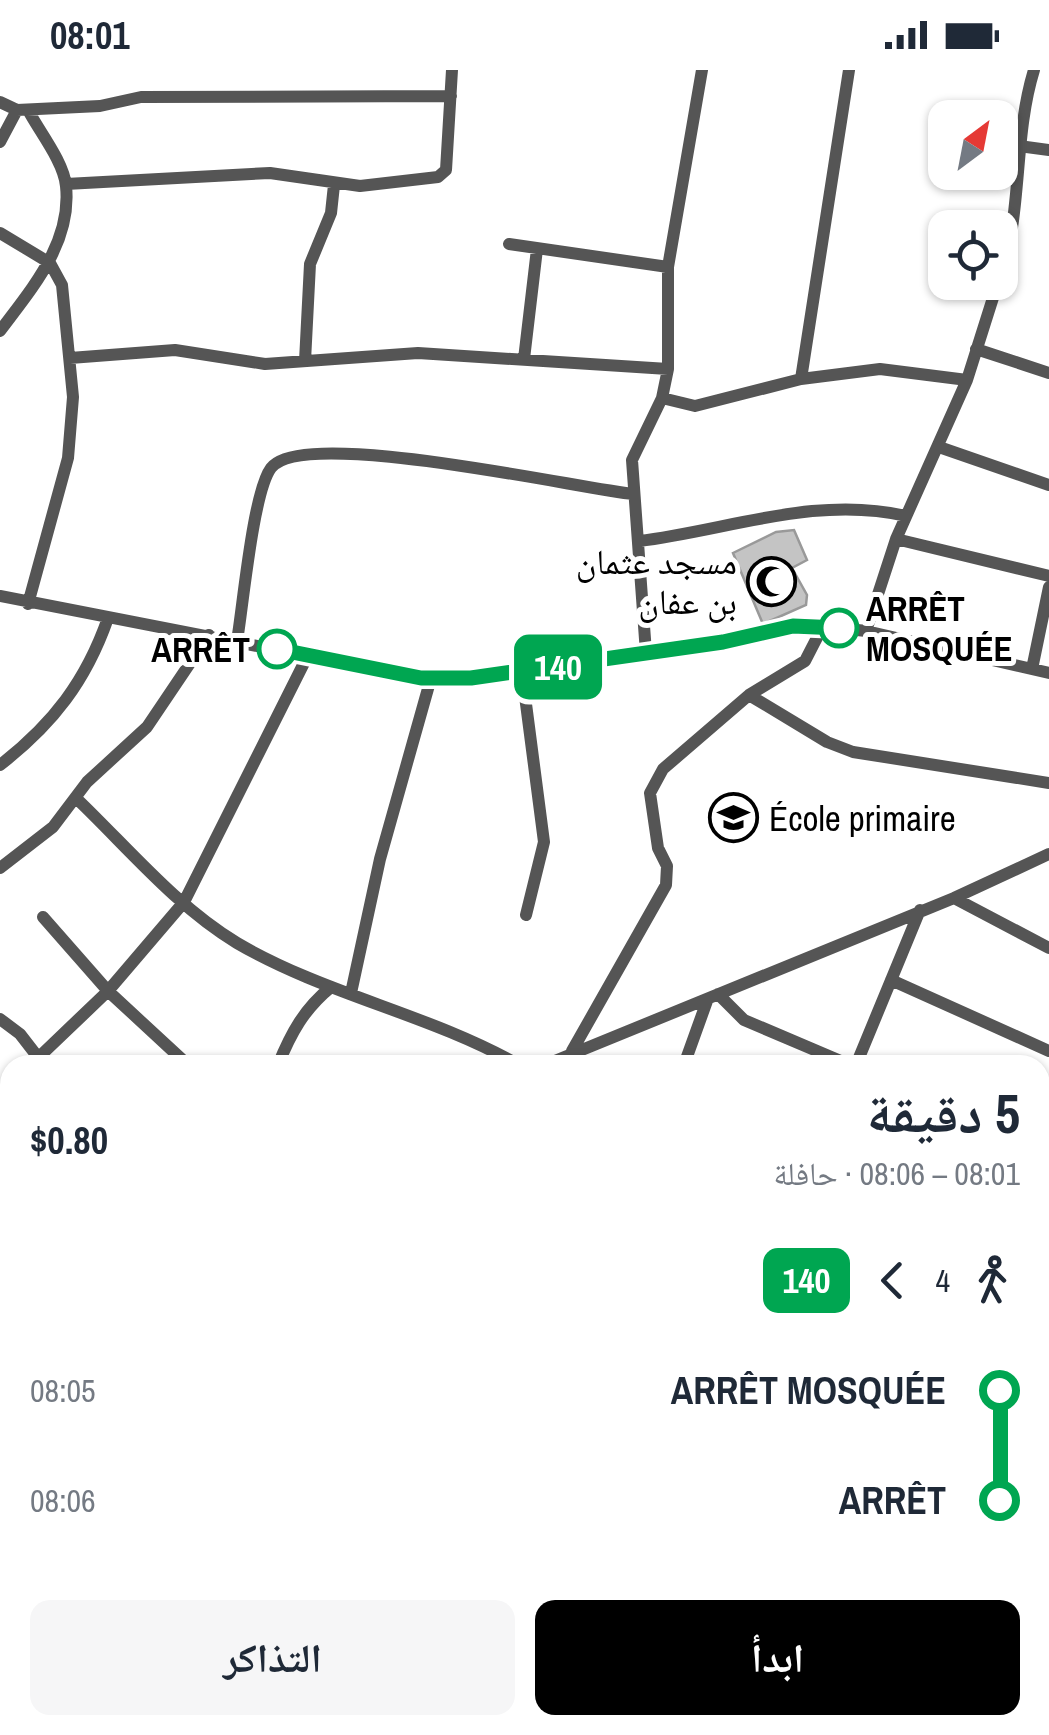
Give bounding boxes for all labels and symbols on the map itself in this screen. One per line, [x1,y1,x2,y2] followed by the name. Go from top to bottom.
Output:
[928,100,1018,190] north arrow
[576,538,737,625] place label: مسجد عثمان بن عفان
[746,555,798,607] mosque icon: مسجد عثمان بن عفان
[866,585,1013,672] place label: ARRÊT MOSQUÉE
[820,609,858,647] marker: ARRÊT MOSQUÉE
[151,626,250,673] place label: ARRÊT
[258,630,296,668] marker: ARRÊT
[500,634,616,700] line badge: 140
[708,792,760,844] school or university icon: École primaire
[769,795,956,842] place label: École primaire

